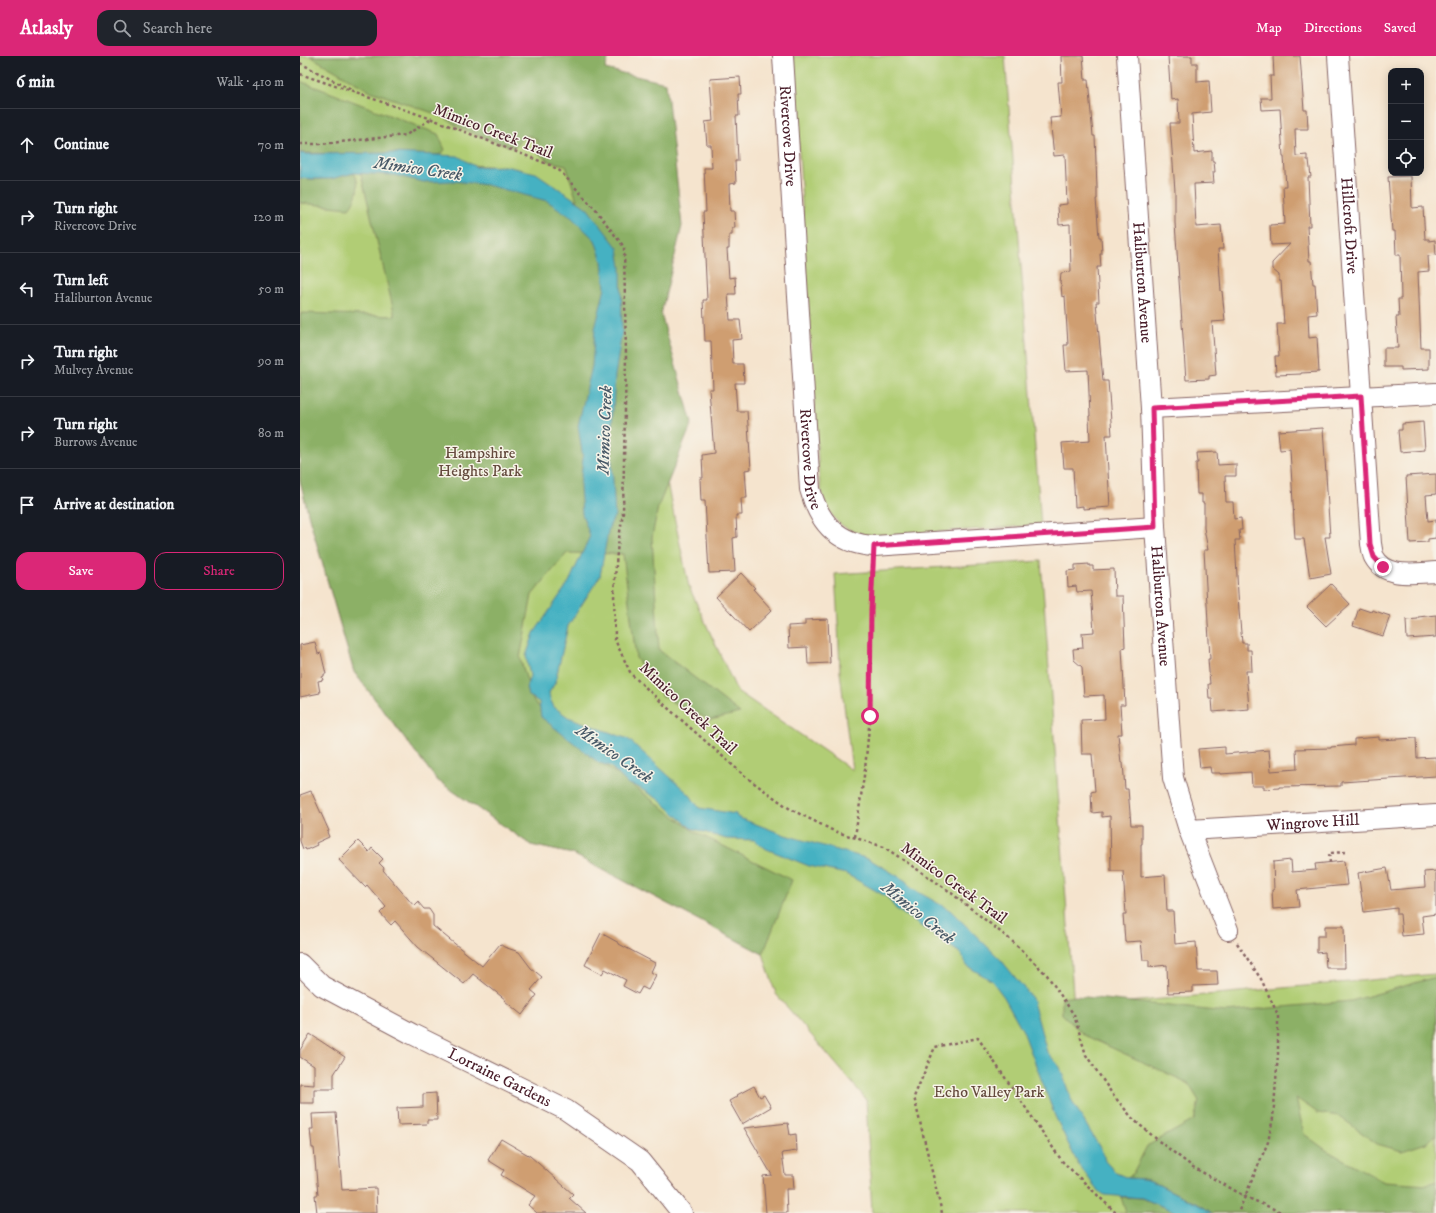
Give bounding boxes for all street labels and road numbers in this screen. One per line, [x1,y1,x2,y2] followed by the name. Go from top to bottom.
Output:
[775,84,801,188] street label: Rivercove Drive
[430,99,556,163] street label: Mimico Creek Trail
[1336,177,1363,275] street label: Hillcroft Drive
[1128,221,1157,344] street label: Haliburton Avenue
[795,408,826,513] street label: Rivercove Drive
[1146,545,1175,667] street label: Haliburton Avenue
[635,658,741,759] street label: Mimico Creek Trail
[1265,810,1360,835] street label: Wingrove Hill
[897,838,1011,928] street label: Mimico Creek Trail
[445,1043,555,1111] street label: Lorraine Gardens

